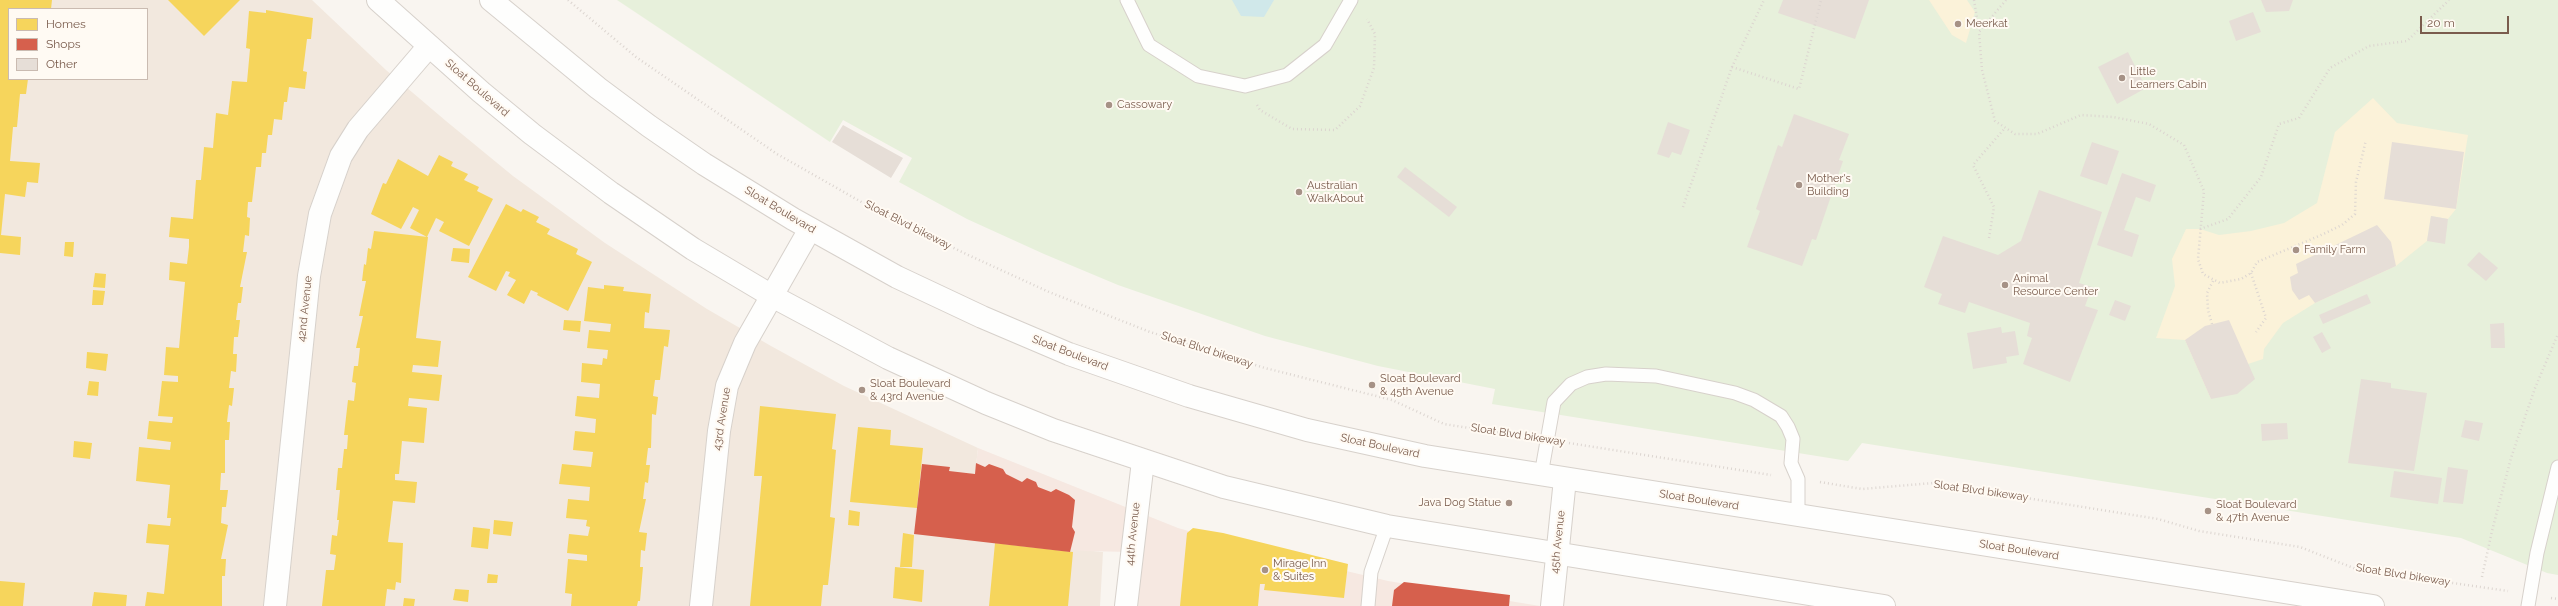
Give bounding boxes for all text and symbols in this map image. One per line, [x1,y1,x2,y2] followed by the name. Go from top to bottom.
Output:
[8,8,148,80] legend
[2422,8,2511,34] scale bar
[2427,16,2455,30] text: 20 m
[46,17,86,31] text: Homes
[1966,17,2008,31] place label: Meerkat
[1953,19,1963,29] marker: Meerkat
[46,37,81,51] text: Shops
[46,57,77,71] text: Other
[442,57,512,119] street label: Sloat Boulevard
[2130,65,2207,91] place label: Little Learners Cabin
[2117,73,2127,83] marker: Little Learners Cabin
[1117,98,1172,112] place label: Cassowary
[1104,100,1114,110] marker: Cassowary
[1807,172,1851,198] place label: Mother's Building
[1307,179,1364,205] place label: Australian WalkAbout
[1794,180,1804,190] marker: Mother's Building
[742,184,818,236] street label: Sloat Boulevard
[1294,187,1304,197] marker: Australian WalkAbout
[862,197,954,253] street label: Sloat Blvd bikeway
[2304,243,2366,257] place label: Family Farm
[2291,245,2301,255] marker: Family Farm
[2013,272,2098,298] place label: Animal Resource Center
[295,275,315,343] street label: 42nd Avenue
[2000,280,2010,290] marker: Animal Resource Center
[1159,329,1255,371] street label: Sloat Blvd bikeway
[1030,332,1110,374] street label: Sloat Boulevard
[1380,372,1461,398] place label: Sloat Boulevard & 45th Avenue
[870,377,951,403] place label: Sloat Boulevard & 43rd Avenue
[1367,380,1377,390] marker: Sloat Boulevard & 45th Avenue
[857,385,867,395] marker: Sloat Boulevard & 43rd Avenue
[710,386,734,452] street label: 43rd Avenue
[1470,421,1566,449] street label: Sloat Blvd bikeway
[1339,431,1421,461] street label: Sloat Boulevard
[1933,478,2029,504] street label: Sloat Blvd bikeway
[1658,487,1740,513] street label: Sloat Boulevard
[1419,496,1501,510] place label: Java Dog Statue
[1504,498,1514,508] marker: Java Dog Statue
[2216,498,2297,524] place label: Sloat Boulevard & 47th Avenue
[1123,502,1143,566] street label: 44th Avenue
[2203,506,2213,516] marker: Sloat Boulevard & 47th Avenue
[1548,510,1568,574] street label: 45th Avenue
[1978,537,2060,563] street label: Sloat Boulevard
[1273,557,1326,583] place label: Mirage Inn & Suites
[2355,561,2451,589] street label: Sloat Blvd bikeway
[1260,565,1270,575] marker: Mirage Inn & Suites

